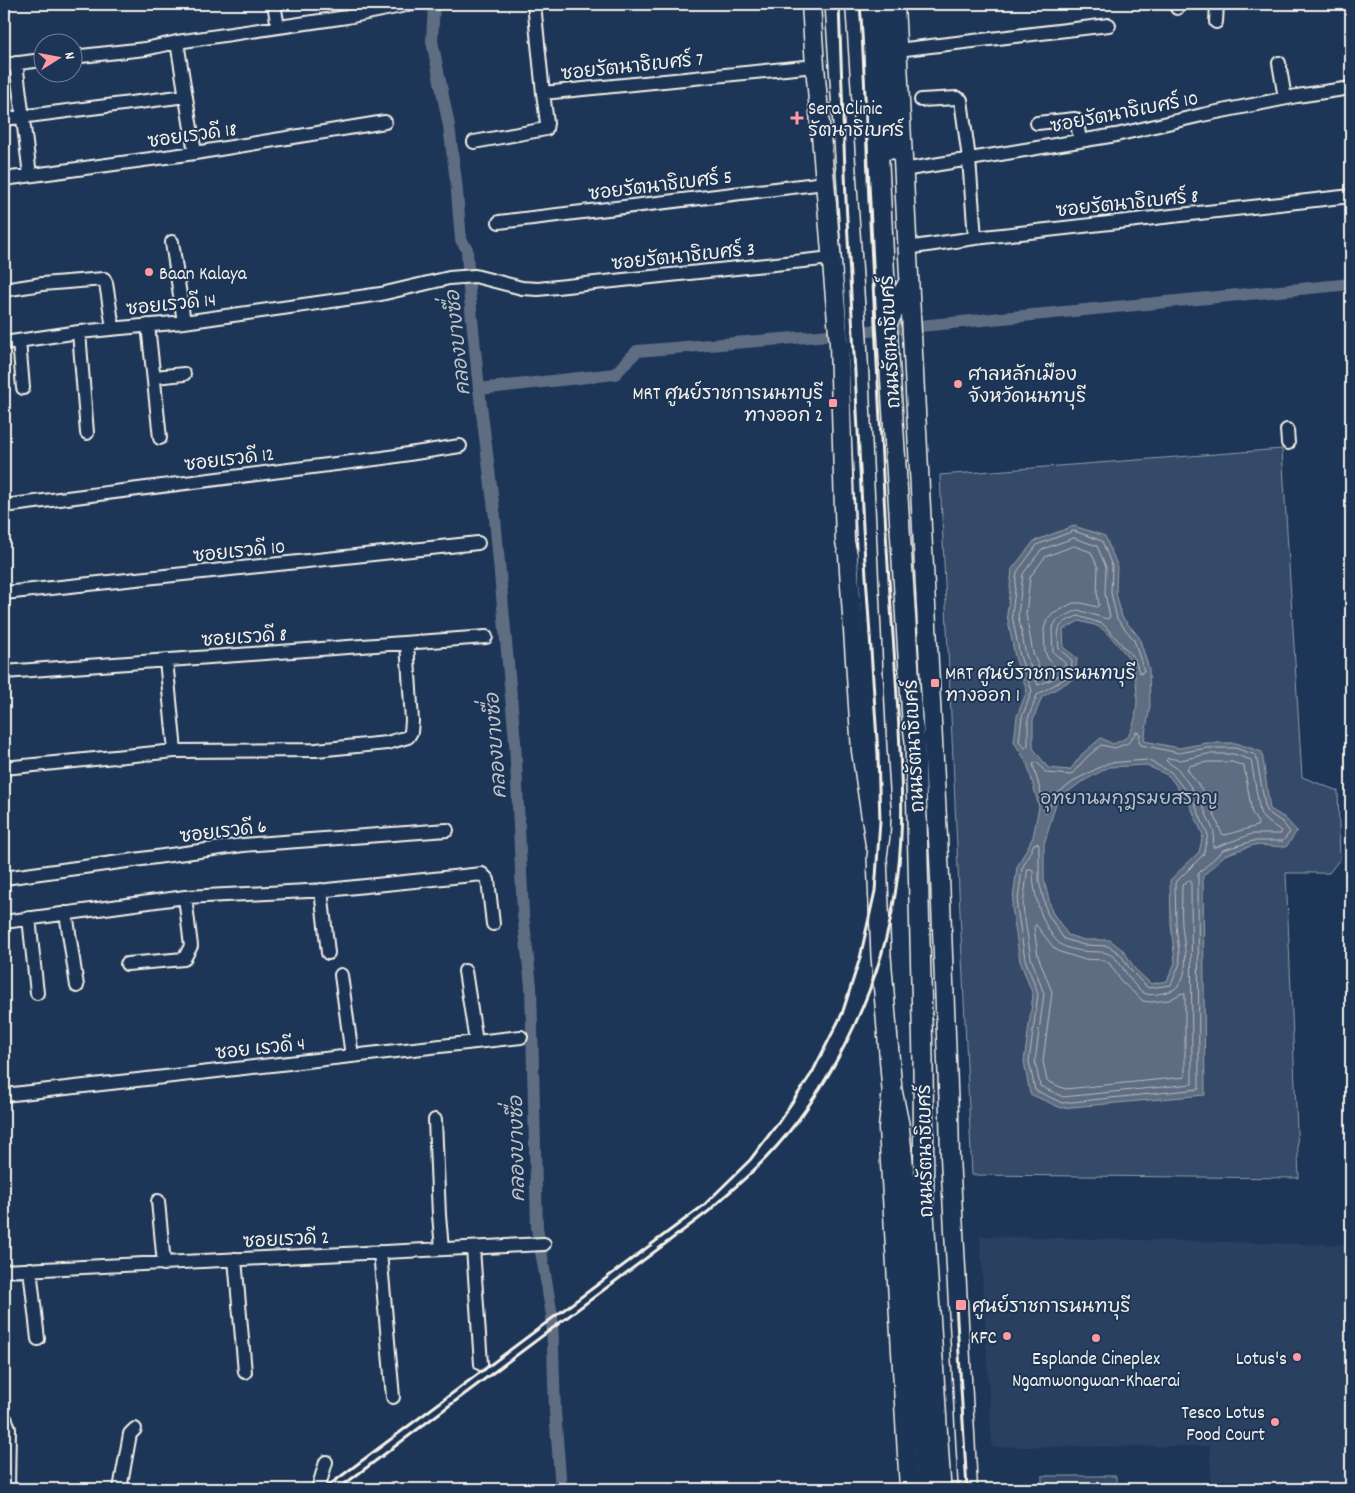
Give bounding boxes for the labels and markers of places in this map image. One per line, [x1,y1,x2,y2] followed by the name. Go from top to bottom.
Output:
[808,97,905,146] place label: Sera Clinic รัตนาธิเบศร์
[790,111,804,125] marker: Sera Clinic รัตนาธิเบศร์
[159,262,248,289] place label: Baan Kalaya
[143,266,155,278] marker: Baan Kalaya
[968,362,1086,412] place label: ศาลหลักเมือง จังหวัดนนทบุรี
[952,378,964,390] marker: ศาลหลักเมือง จังหวัดนนทบุรี
[632,380,823,431] place label: MRT ศูนย์ราชการนนทบุรี ทางออก 2
[827,397,839,409] marker: MRT ศูนย์ราชการนนทบุรี ทางออก 2
[945,660,1136,711] place label: MRT ศูนย์ราชการนนทบุรี ทางออก 1
[929,677,941,689] marker: MRT ศูนย์ราชการนนทบุรี ทางออก 1
[972,1293,1130,1322] place label: ศูนย์ราชการนนทบุรี
[954,1298,968,1312] marker: ศูนย์ราชการนนทบุรี
[970,1326,997,1353] place label: KFC
[1001,1330,1013,1342] marker: KFC
[1090,1332,1102,1344] marker: Esplande Cineplex Ngamwongwan-Khaerai
[1012,1347,1181,1396] place label: Esplande Cineplex Ngamwongwan-Khaerai
[1236,1347,1287,1374] place label: Lotus's
[1291,1351,1303,1363] marker: Lotus's
[1181,1401,1265,1450] place label: Tesco Lotus Food Court
[1269,1416,1281,1428] marker: Tesco Lotus Food Court

